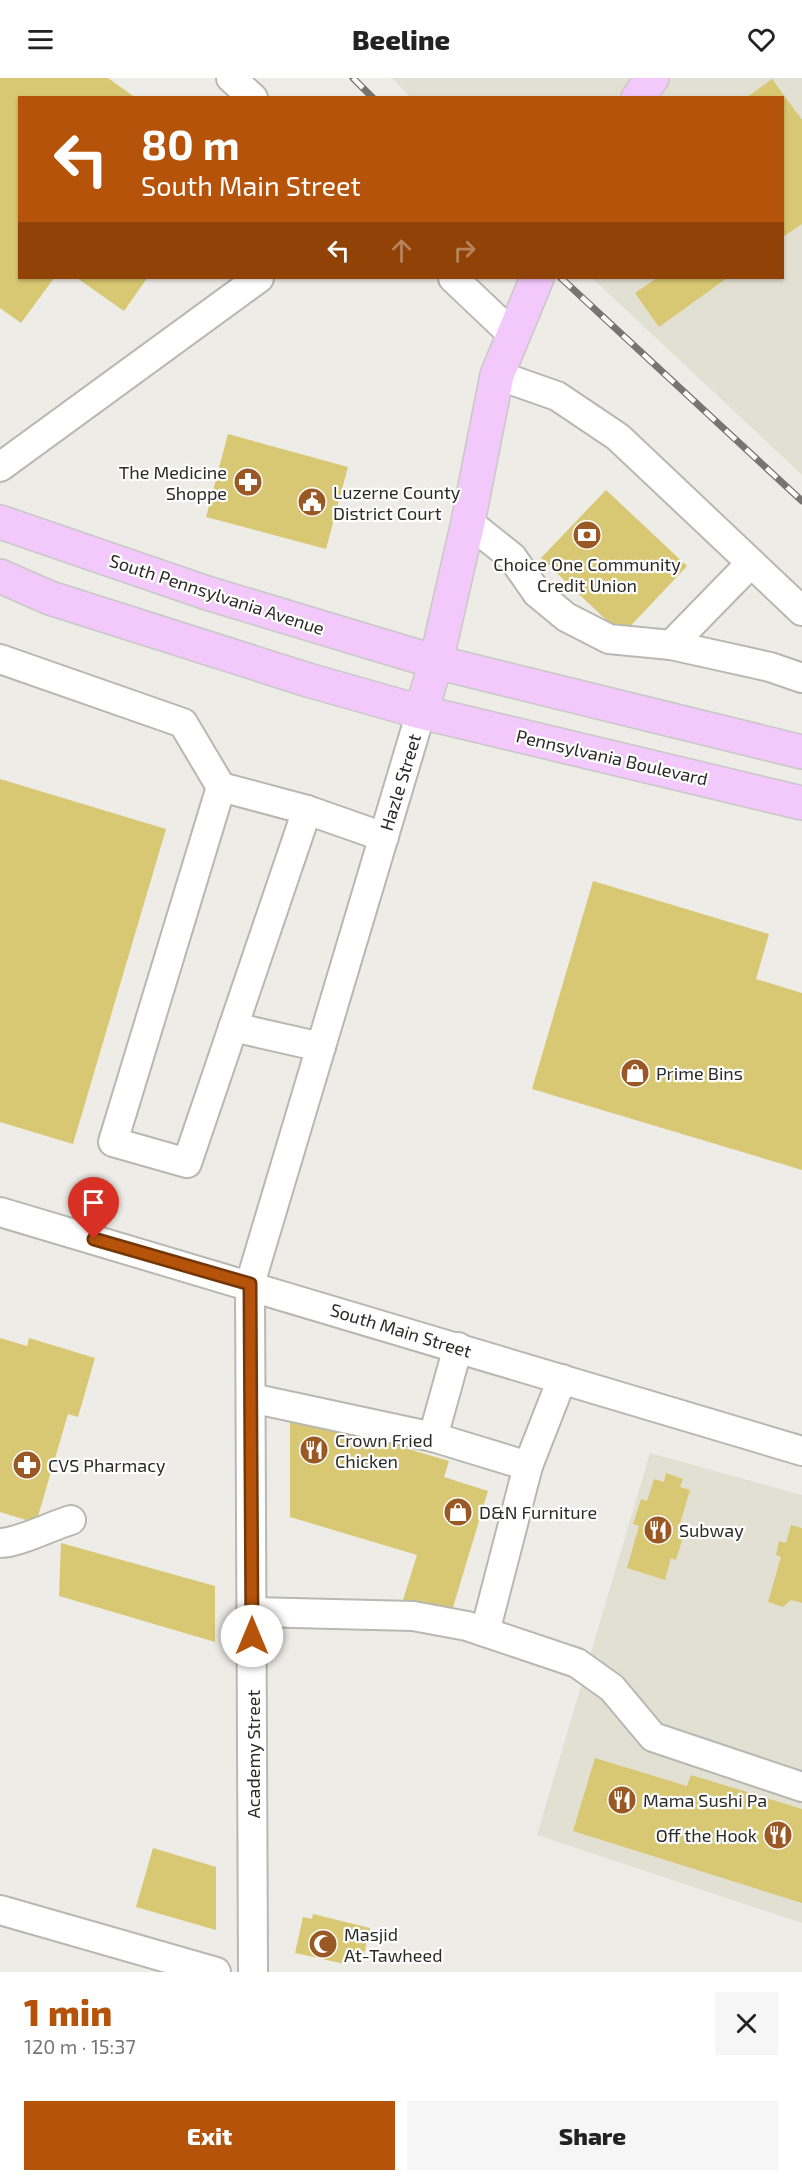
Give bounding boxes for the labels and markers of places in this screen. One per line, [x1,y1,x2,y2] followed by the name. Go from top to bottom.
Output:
[119,461,227,504] place label: The Medicine Shoppe
[232,466,264,498] pharmacy icon: The Medicine Shoppe
[333,481,461,524] place label: Luzerne County District Court
[296,486,328,518] public building icon: Luzerne County District Court
[571,519,603,551] bank icon: Choice One Community Credit Union
[493,553,681,596] place label: Choice One Community Credit Union
[619,1057,651,1089] shop icon: Prime Bins
[656,1062,743,1084] place label: Prime Bins
[68,1177,119,1239] pin
[335,1429,433,1472] place label: Crown Fried Chicken
[298,1434,330,1466] restaurant icon: Crown Fried Chicken
[11,1449,43,1481] pharmacy icon: CVS Pharmacy
[48,1454,166,1476] place label: CVS Pharmacy
[442,1496,474,1528] shop icon: D&N Furniture
[479,1501,597,1523] place label: D&N Furniture
[642,1514,674,1546] restaurant icon: Subway
[679,1519,744,1541] place label: Subway
[606,1784,638,1816] restaurant icon: Mama Sushi Pa
[643,1789,767,1811] place label: Mama Sushi Pa
[762,1819,794,1851] restaurant icon: Off the Hook
[656,1824,757,1846] place label: Off the Hook
[344,1923,442,1966] place label: Masjid At-Tawheed
[307,1928,339,1960] mosque icon: Masjid At-Tawheed

